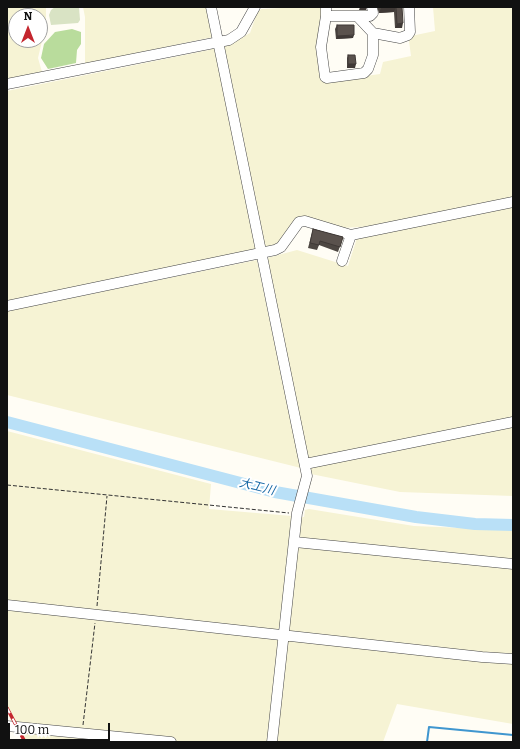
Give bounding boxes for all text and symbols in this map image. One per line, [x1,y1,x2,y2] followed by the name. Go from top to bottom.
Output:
[8,8,48,48] north arrow
[24,10,32,23] text: N
[238,476,276,498] water label: 大工川
[10,715,112,741] scale bar
[15,723,49,737] text: 100 m

